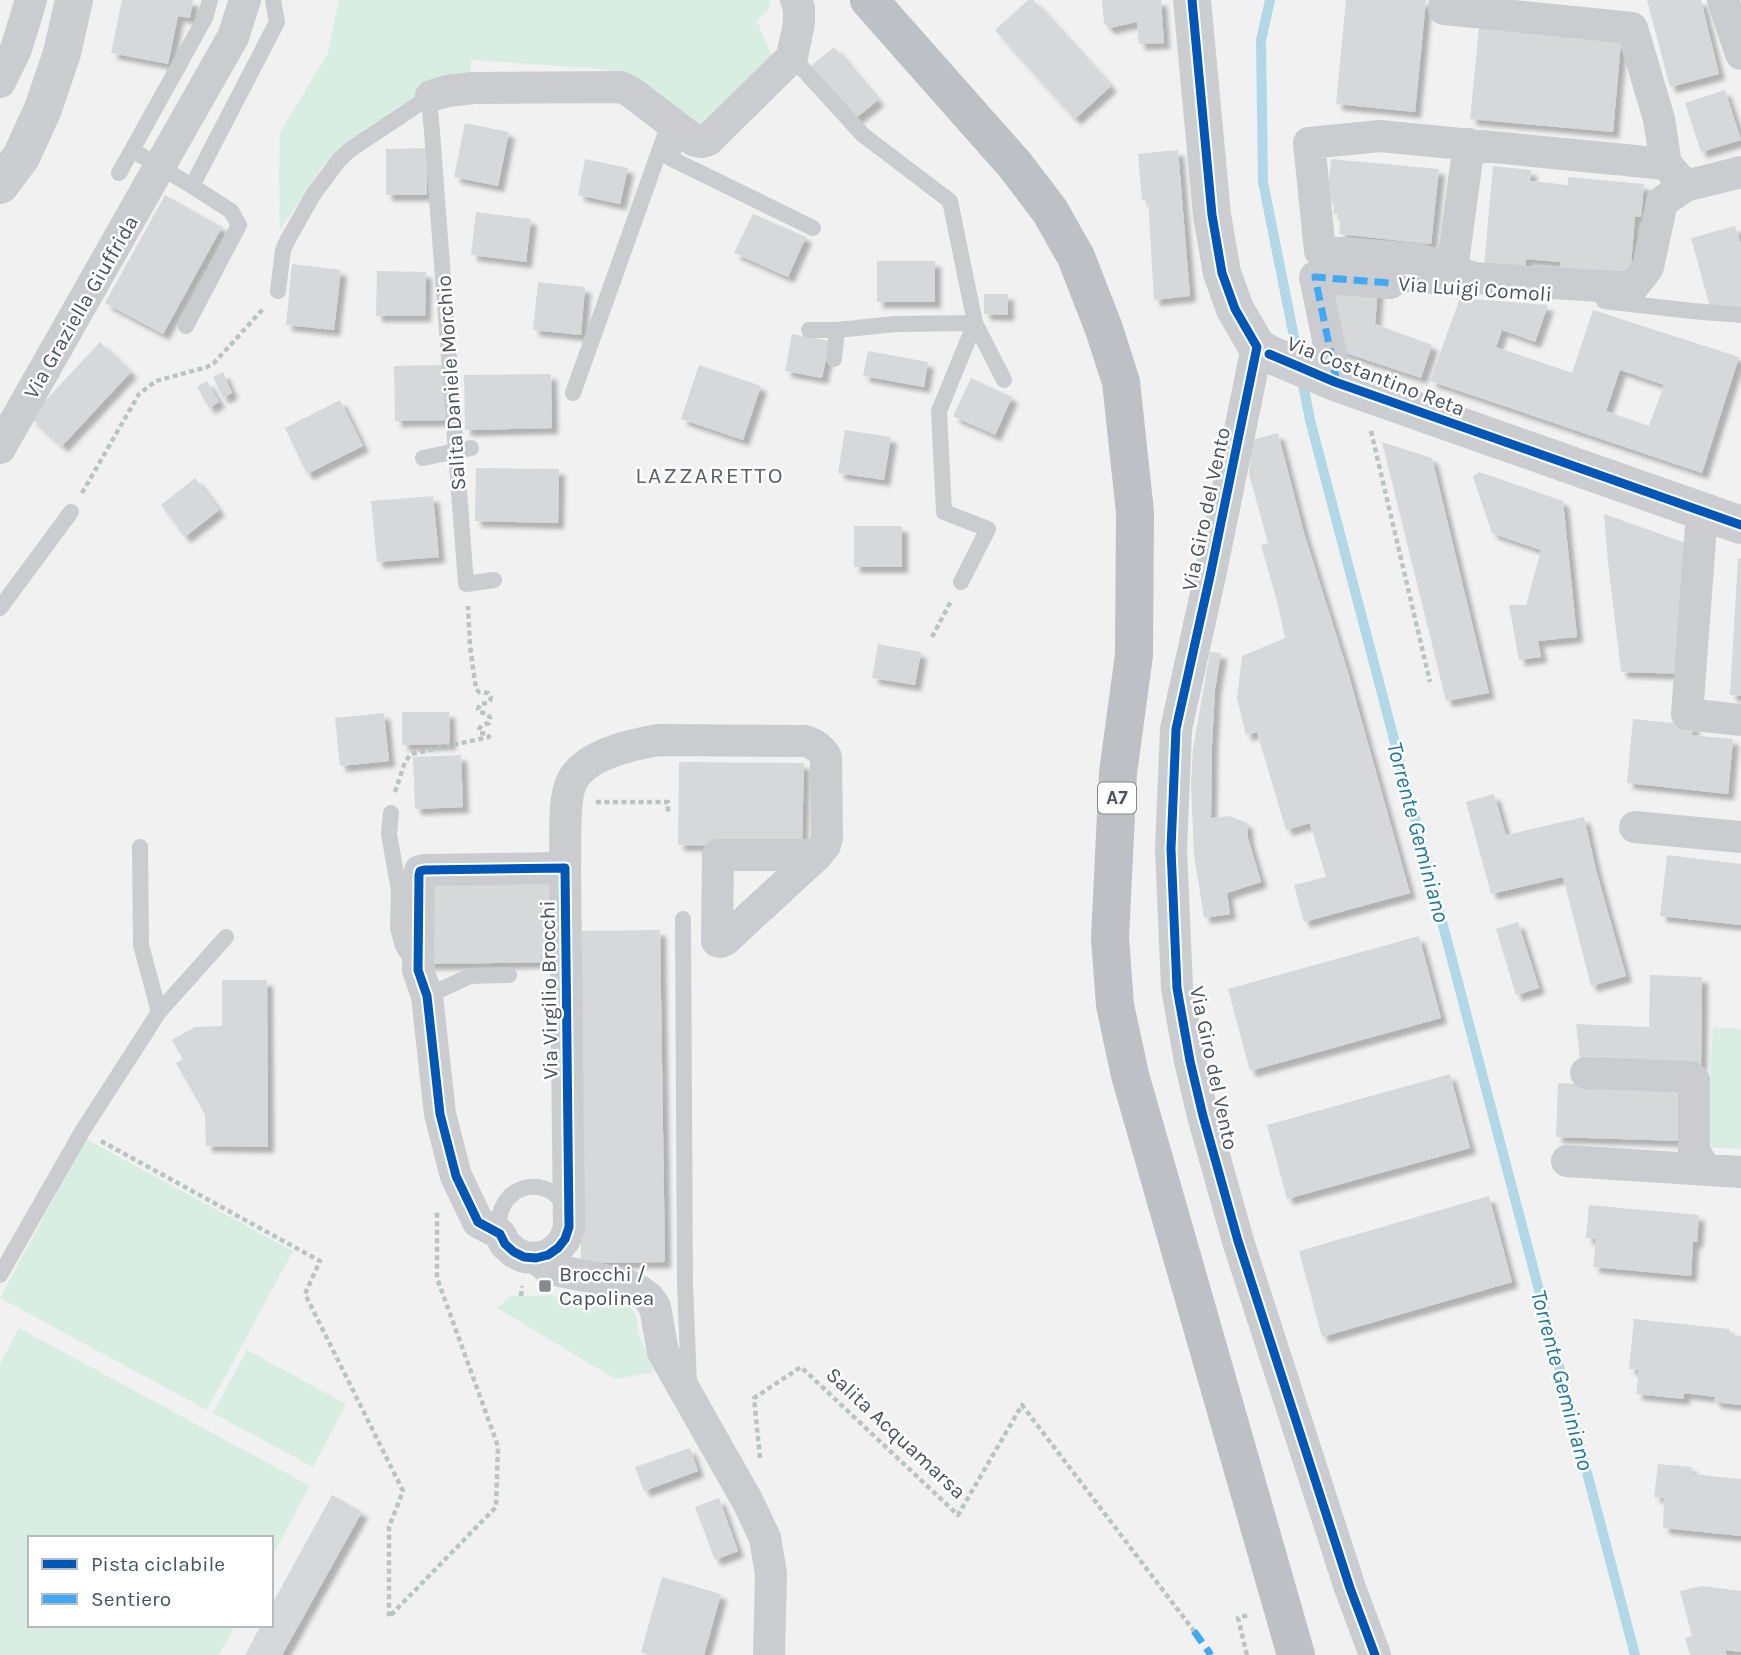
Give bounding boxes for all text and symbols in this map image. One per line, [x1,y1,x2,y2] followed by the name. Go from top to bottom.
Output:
[19,211,143,403] street label: Via Graziella Giuffrida
[1397,272,1553,306] street label: Via Luigi Comoli
[432,275,470,491] street label: Salita Daniele Morchio
[1284,331,1468,421] street label: Via Costantino Reta
[1177,425,1235,593] street label: Via Giro del Vento
[635,462,785,489] district label: LAZZARETTO
[1381,739,1455,925] water label: Torrente Geminiano
[1098,782,1136,814] road number: A7
[535,900,563,1080] street label: Via Virgilio Brocchi
[1185,984,1243,1152] street label: Via Giro del Vento
[559,1262,654,1310] place label: Brocchi / Capolinea
[537,1278,553,1294] marker: Brocchi / Capolinea
[1525,1287,1599,1473] water label: Torrente Geminiano
[821,1362,971,1504] street label: Salita Acquamarsa
[28,1536,273,1627] legend
[91,1552,225,1576] text: Pista ciclabile
[91,1587,171,1611] text: Sentiero

